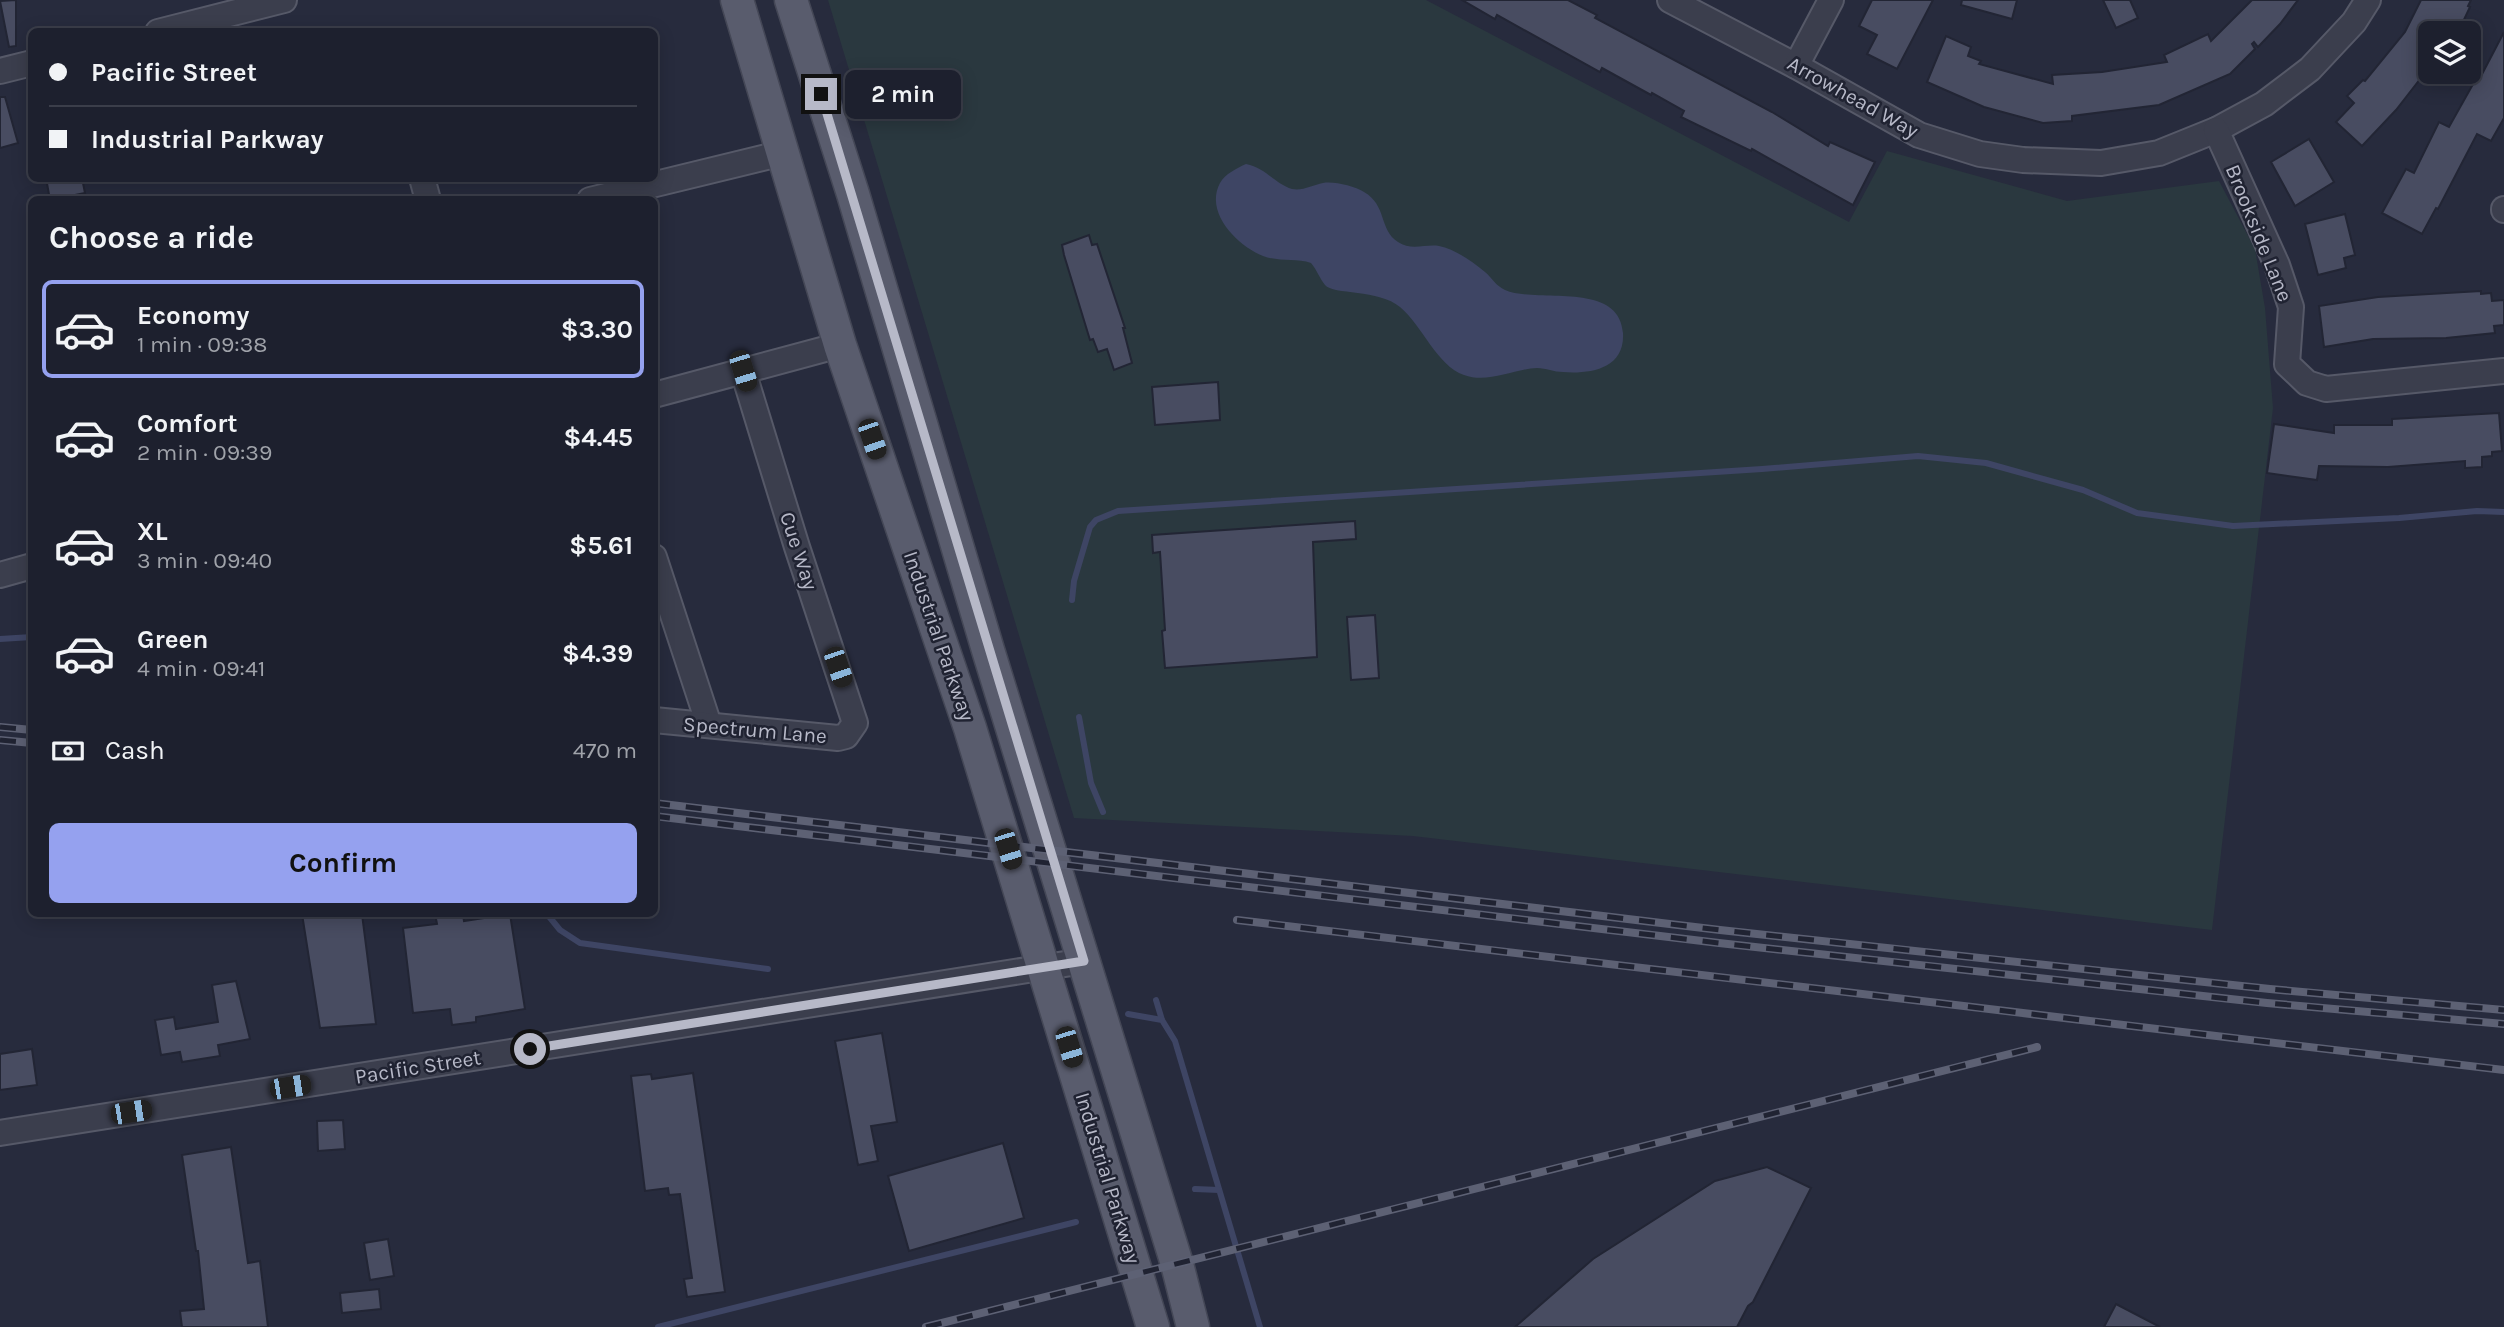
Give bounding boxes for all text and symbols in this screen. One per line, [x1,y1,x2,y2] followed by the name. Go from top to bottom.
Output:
[2418,21,2481,84] map controls
[2418,21,2481,84] button: layers
[1783,51,1923,143] street label: Arrowhead Way
[91,57,257,88] text: Pacific Street
[846,70,961,119] callout: 2 min
[805,78,837,110] route end
[871,81,935,108] text: 2 min
[91,124,324,155] text: Industrial Parkway
[2221,161,2297,305] street label: Brookside Lane
[49,219,254,256] text: Choose a ride
[53,298,116,361] icon: car
[137,300,249,331] text: Economy
[561,314,633,345] text: $3.30
[137,331,267,358] text: 1 min · 09:38
[727,348,760,394] car
[53,406,116,469] icon: car
[137,408,238,439] text: Comfort
[856,416,889,462] car
[563,422,633,453] text: $4.45
[137,439,272,466] text: 2 min · 09:39
[775,509,823,593] street label: Cue Way
[53,514,116,577] icon: car
[137,516,168,547] text: XL
[569,530,633,561] text: $5.61
[137,547,272,574] text: 3 min · 09:40
[899,548,979,724] street label: Industrial Parkway
[53,622,116,685] icon: car
[137,624,209,655] text: Green
[562,638,633,669] text: $4.39
[822,644,855,690] car
[137,655,265,682] text: 4 min · 09:41
[682,712,828,748] street label: Spectrum Lane
[49,732,87,770] icon: cash
[105,735,165,766] text: Cash
[573,737,637,764] text: 470 m
[49,823,637,903] button: Confirm
[992,826,1025,872] car
[1053,1024,1086,1070] car
[514,1033,546,1065] route start
[353,1045,483,1089] street label: Pacific Street
[268,1073,313,1101] car
[1070,1089,1146,1267] street label: Industrial Parkway
[109,1098,154,1126] car

